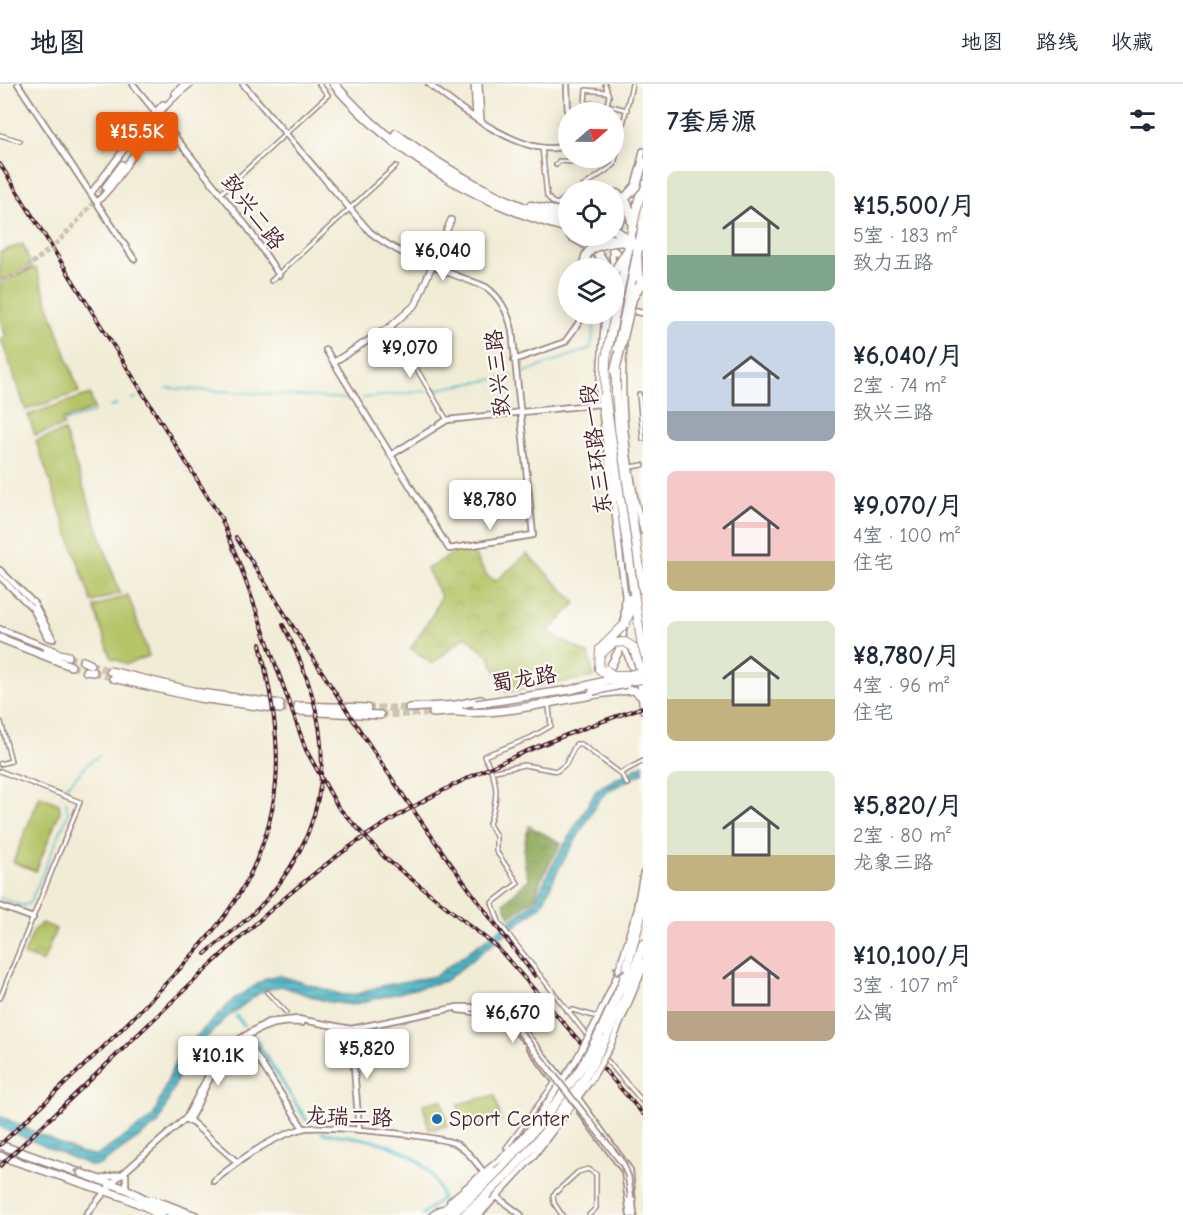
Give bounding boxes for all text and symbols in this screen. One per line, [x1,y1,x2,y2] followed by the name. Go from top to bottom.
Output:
[30,27,86,59] text: 地图
[961,30,1003,54] text: 地图
[1036,30,1078,54] text: 路线
[1111,30,1153,54] text: 收藏
[558,102,624,168] north arrow
[558,102,624,324] map controls
[1126,104,1159,137] icon: filters
[667,107,757,137] text: 7套房源
[88,112,186,163] pin: ¥15.5K
[110,120,164,143] text: ¥15.5K
[216,169,290,255] street label: 致兴二路
[558,180,624,246] button: locate
[853,191,976,221] text: ¥15,500/月
[715,195,787,267] icon: home
[853,224,957,247] text: 5室 · 183 m²
[394,231,492,282] pin: ¥6,040
[415,239,471,262] text: ¥6,040
[853,251,933,274] text: 致力五路
[558,258,624,324] button: layers
[361,328,459,379] pin: ¥9,070
[480,328,516,418] street label: 致兴三路
[382,336,438,359] text: ¥9,070
[853,341,964,371] text: ¥6,040/月
[715,345,787,417] icon: home
[853,374,946,397] text: 2室 · 74 m²
[575,382,617,516] street label: 东三环路一段
[853,401,933,424] text: 致兴三路
[441,480,539,531] pin: ¥8,780
[463,488,517,511] text: ¥8,780
[853,491,963,521] text: ¥9,070/月
[715,495,787,567] icon: home
[853,524,960,547] text: 4室 · 100 m²
[853,551,893,574] text: 住宅
[853,641,961,671] text: ¥8,780/月
[715,645,787,717] icon: home
[489,661,559,697] street label: 蜀龙路
[853,674,949,697] text: 4室 · 96 m²
[853,701,893,724] text: 住宅
[853,791,963,821] text: ¥5,820/月
[715,795,787,867] icon: home
[853,824,951,847] text: 2室 · 80 m²
[853,851,933,874] text: 龙象三路
[853,941,973,971] text: ¥10,100/月
[715,945,787,1017] icon: home
[612,965,625,976] one-way arrow
[853,974,958,997] text: 3室 · 107 m²
[464,993,562,1044] pin: ¥6,670
[485,1001,541,1024] text: ¥6,670
[853,1001,893,1024] text: 公寓
[318,1029,416,1080] pin: ¥5,820
[169,1036,267,1087] pin: ¥10.1K
[339,1037,395,1060] text: ¥5,820
[192,1044,244,1067] text: ¥10.1K
[305,1102,393,1132] street label: 龙瑞二路
[449,1106,569,1132] place label: Sport Center
[430,1112,444,1126] marker: Sport Center
[74,1166,85,1179] one-way arrow

